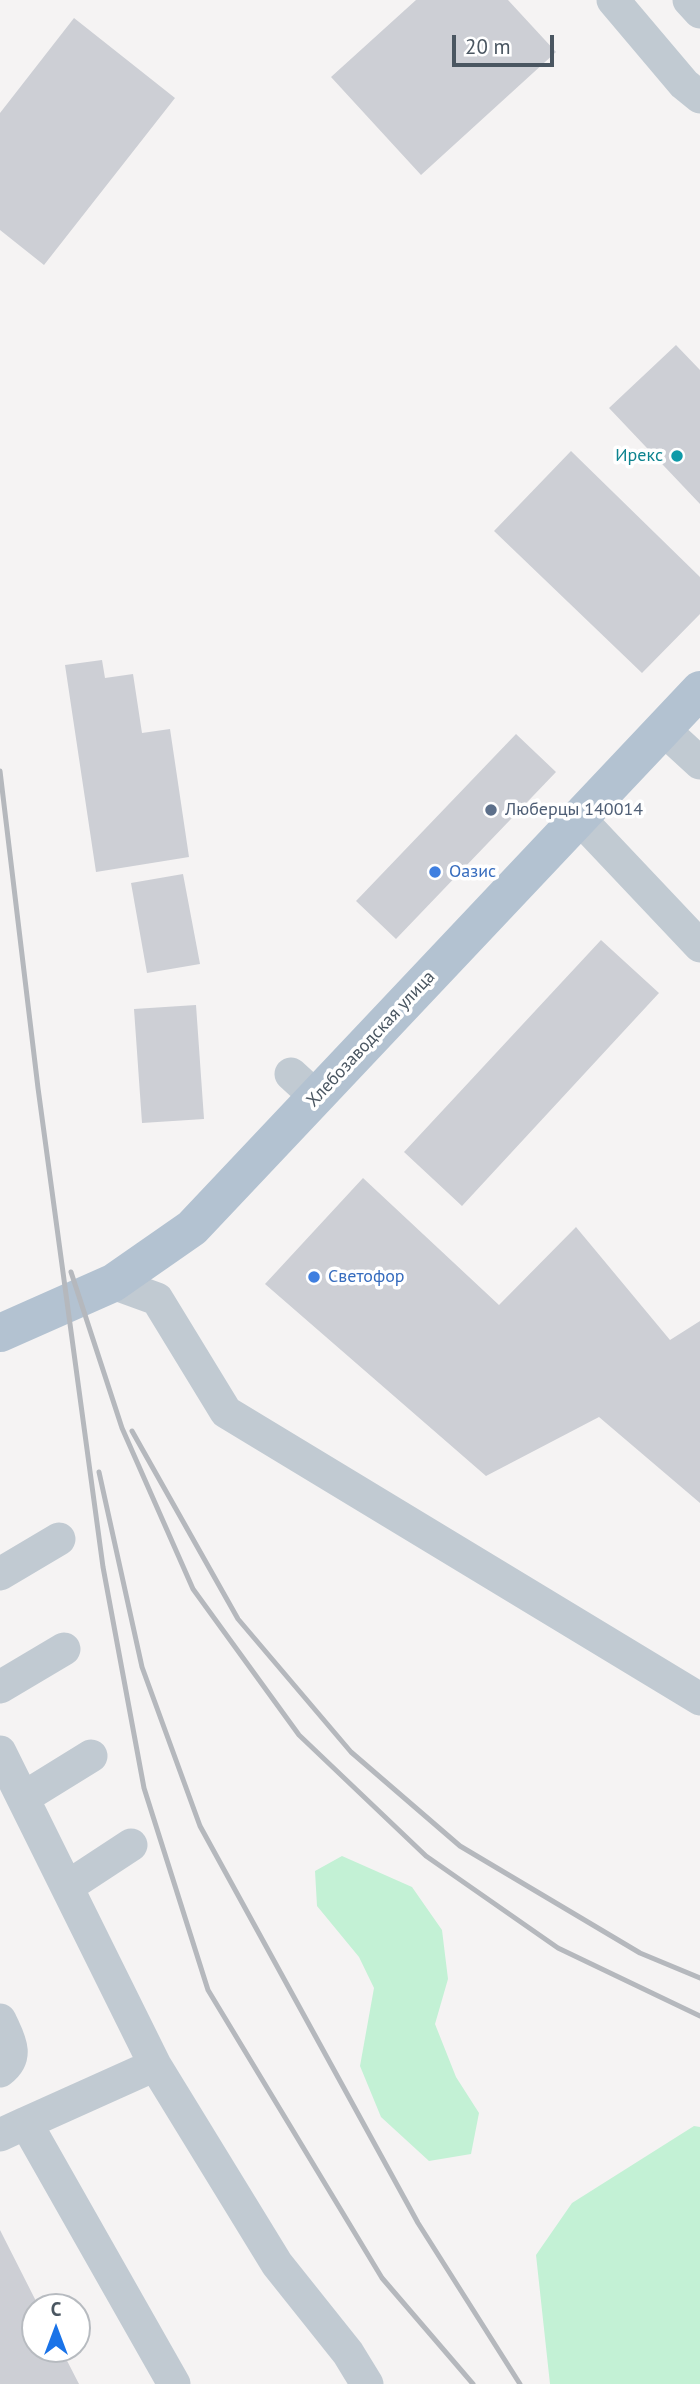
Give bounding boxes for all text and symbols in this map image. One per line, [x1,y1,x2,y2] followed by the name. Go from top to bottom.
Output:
[455,21,556,65] scale bar
[465,33,511,60] text: 20 m
[615,445,663,467] place label: Ирекс
[669,448,685,464] marker: Ирекс
[505,799,643,821] place label: Люберцы 140014
[483,802,499,818] marker: Люберцы 140014
[449,861,496,883] place label: Оазис
[427,864,443,880] marker: Оазис
[302,966,440,1112] street label: Хлебозаводская улица
[328,1266,405,1288] place label: Светофор
[306,1269,322,1285] marker: Светофор
[21,2293,91,2363] north arrow
[51,2297,61,2321] text: С

